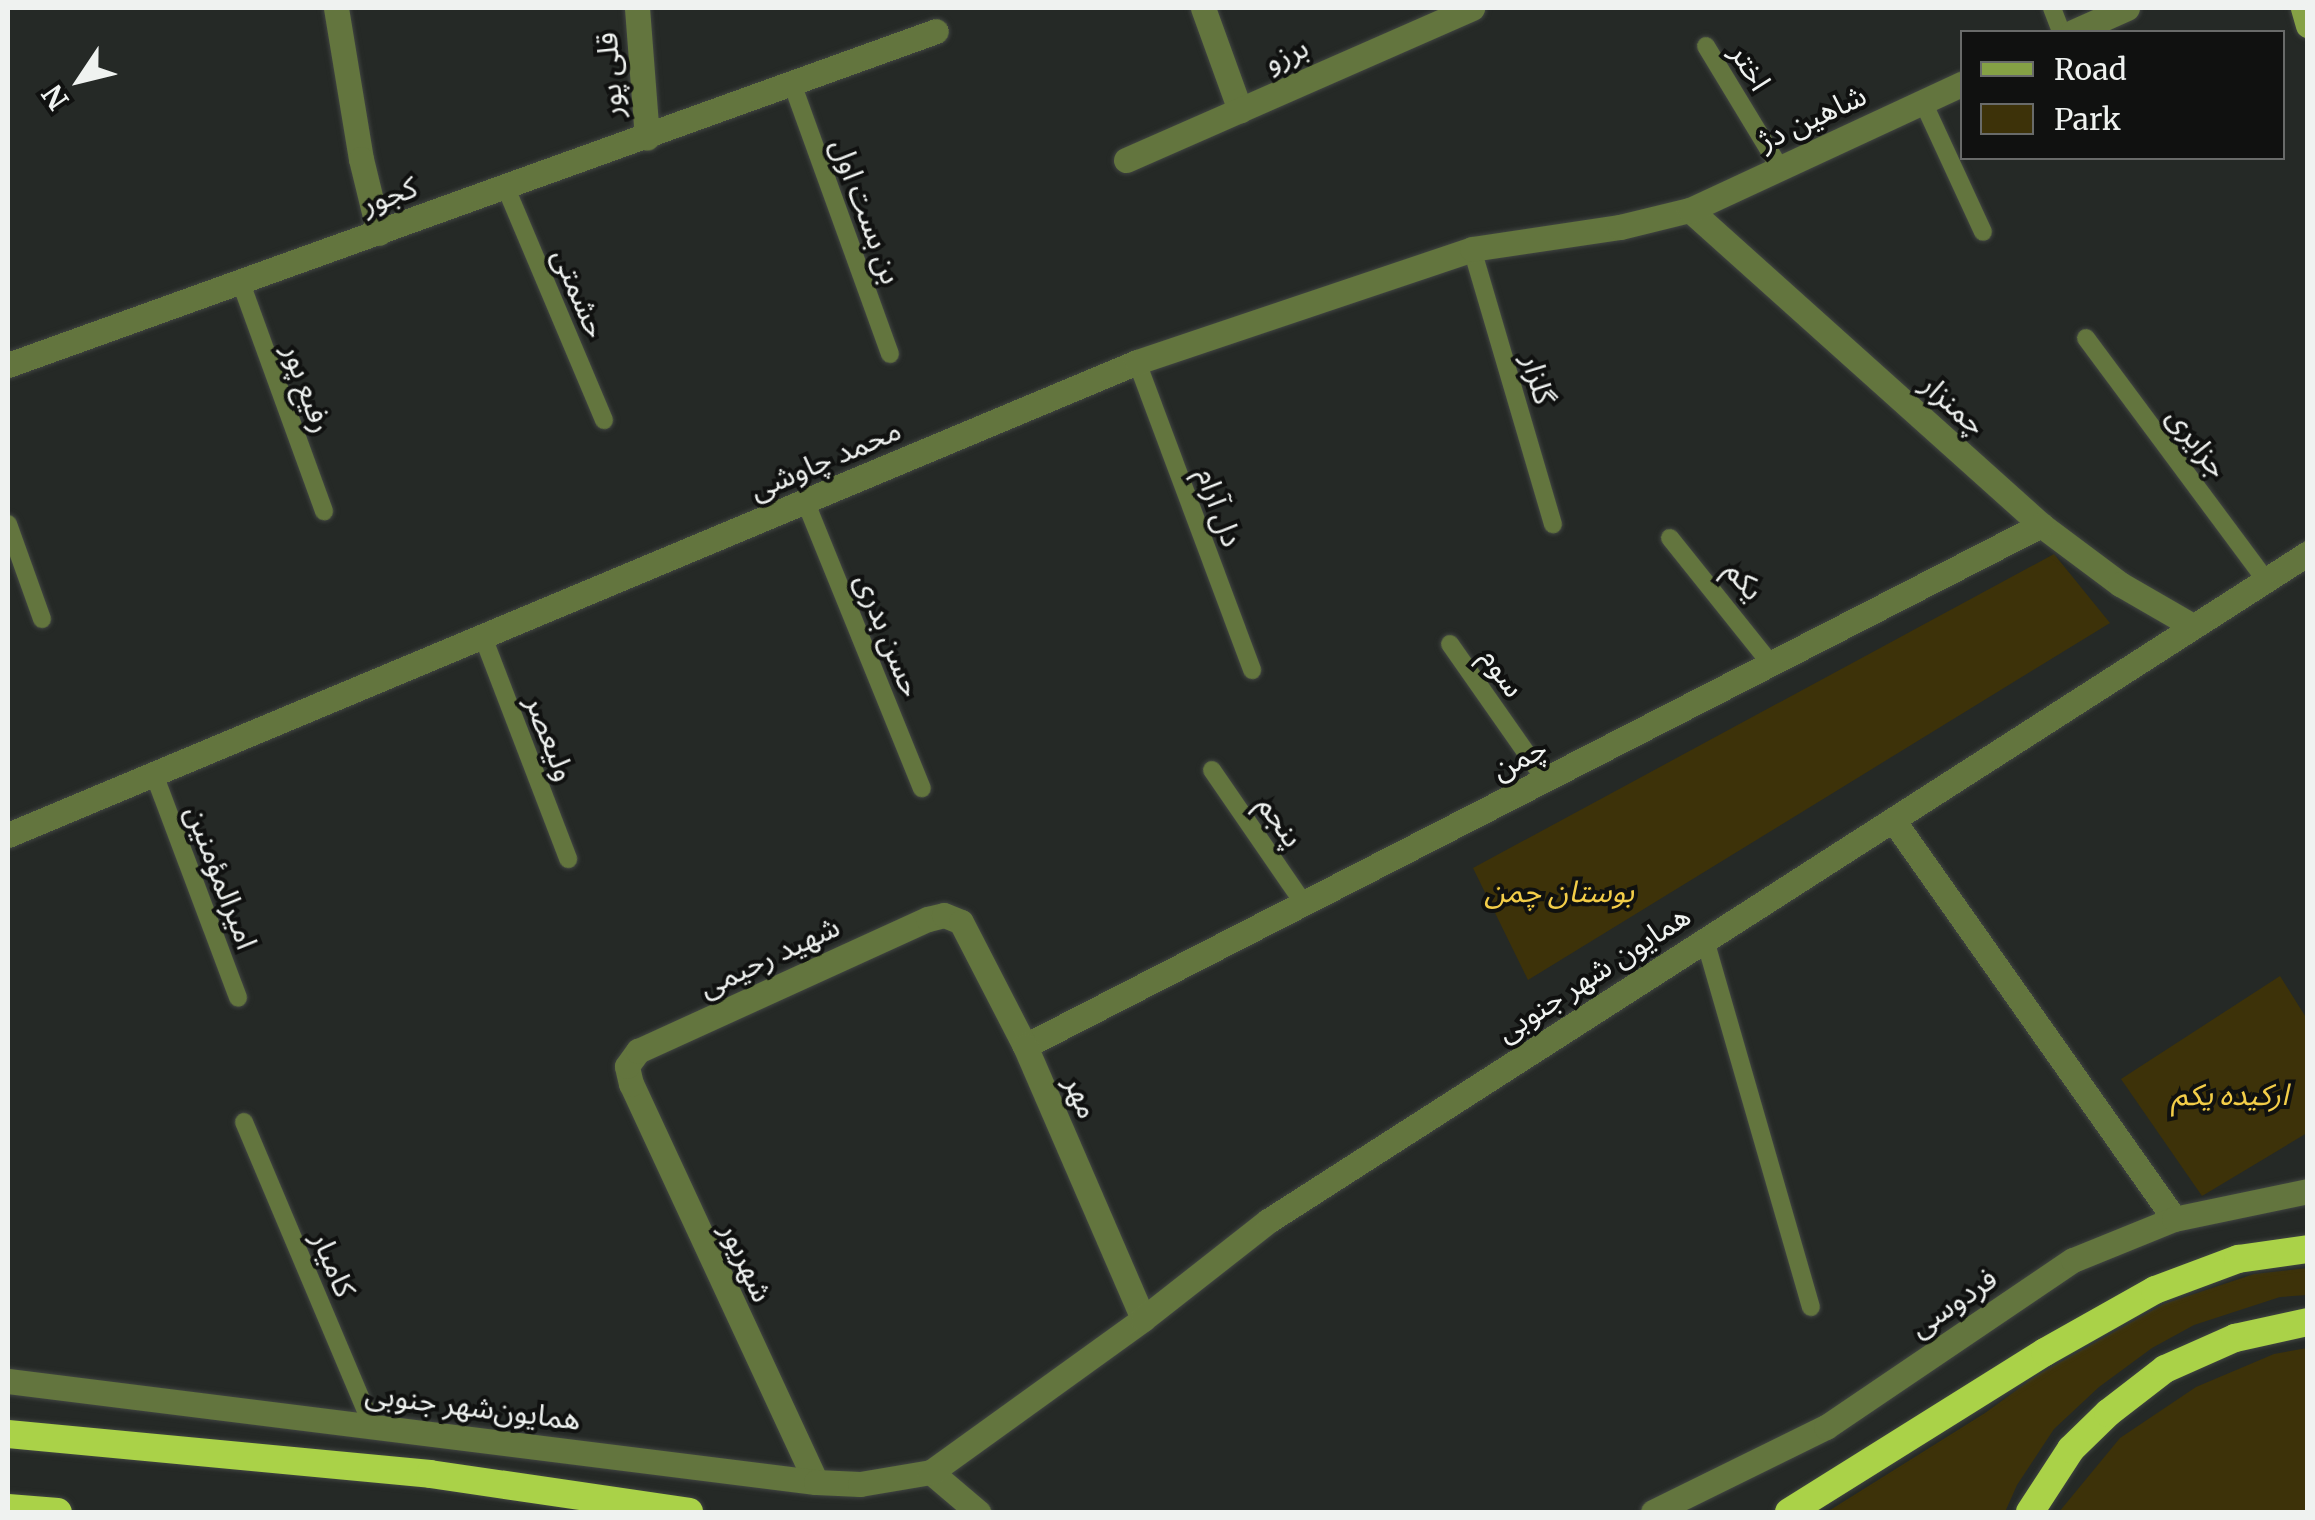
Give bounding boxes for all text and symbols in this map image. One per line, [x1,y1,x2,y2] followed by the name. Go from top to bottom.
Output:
[1258,29,1314,79] street label: برزو
[30,30,130,130] north arrow
[1960,30,2285,160] legend
[588,31,630,119] street label: قلی پور
[1723,37,1779,97] street label: اختر
[2054,50,2127,88] text: Road
[1752,76,1872,158] street label: شاهین دژ
[34,78,77,117] text: N
[2054,100,2121,138] text: Park
[824,133,910,289] street label: بن بست اول
[356,168,422,222] street label: کجور
[545,243,615,343] street label: حشمتی
[275,339,341,437] street label: رفیع‌ پور
[1515,350,1563,408] street label: گلزار
[1914,366,1994,442] street label: چمنزار
[2160,399,2236,485] street label: جزایری
[744,411,906,507] street label: محمد چاوشی
[1189,463,1251,551] street label: دل‌ آرام
[1718,553,1772,607] street label: یکم
[848,568,930,702] street label: حسن بدری
[1473,640,1533,704] street label: سوم
[518,690,584,786] street label: ولیعصر
[1485,729,1553,787] street label: چمن
[1250,788,1312,854] street label: پنجم
[178,800,266,954] street label: امیرالمؤمنین
[1484,873,1634,909] park label: بوستان چمن
[1489,897,1697,1049] street label: همایون‌ شهر جنوبی
[693,908,845,1004] street label: شهید رحیمی
[1057,1070,1107,1124] street label: مهر
[2172,1076,2288,1112] park label: ارکیده یکم
[713,1216,781,1308] street label: شهریور
[304,1226,364,1302] street label: کامیار
[1902,1260,2004,1344] street label: فردوسی
[363,1375,583,1437] street label: همایون‌شهر جنوبی

